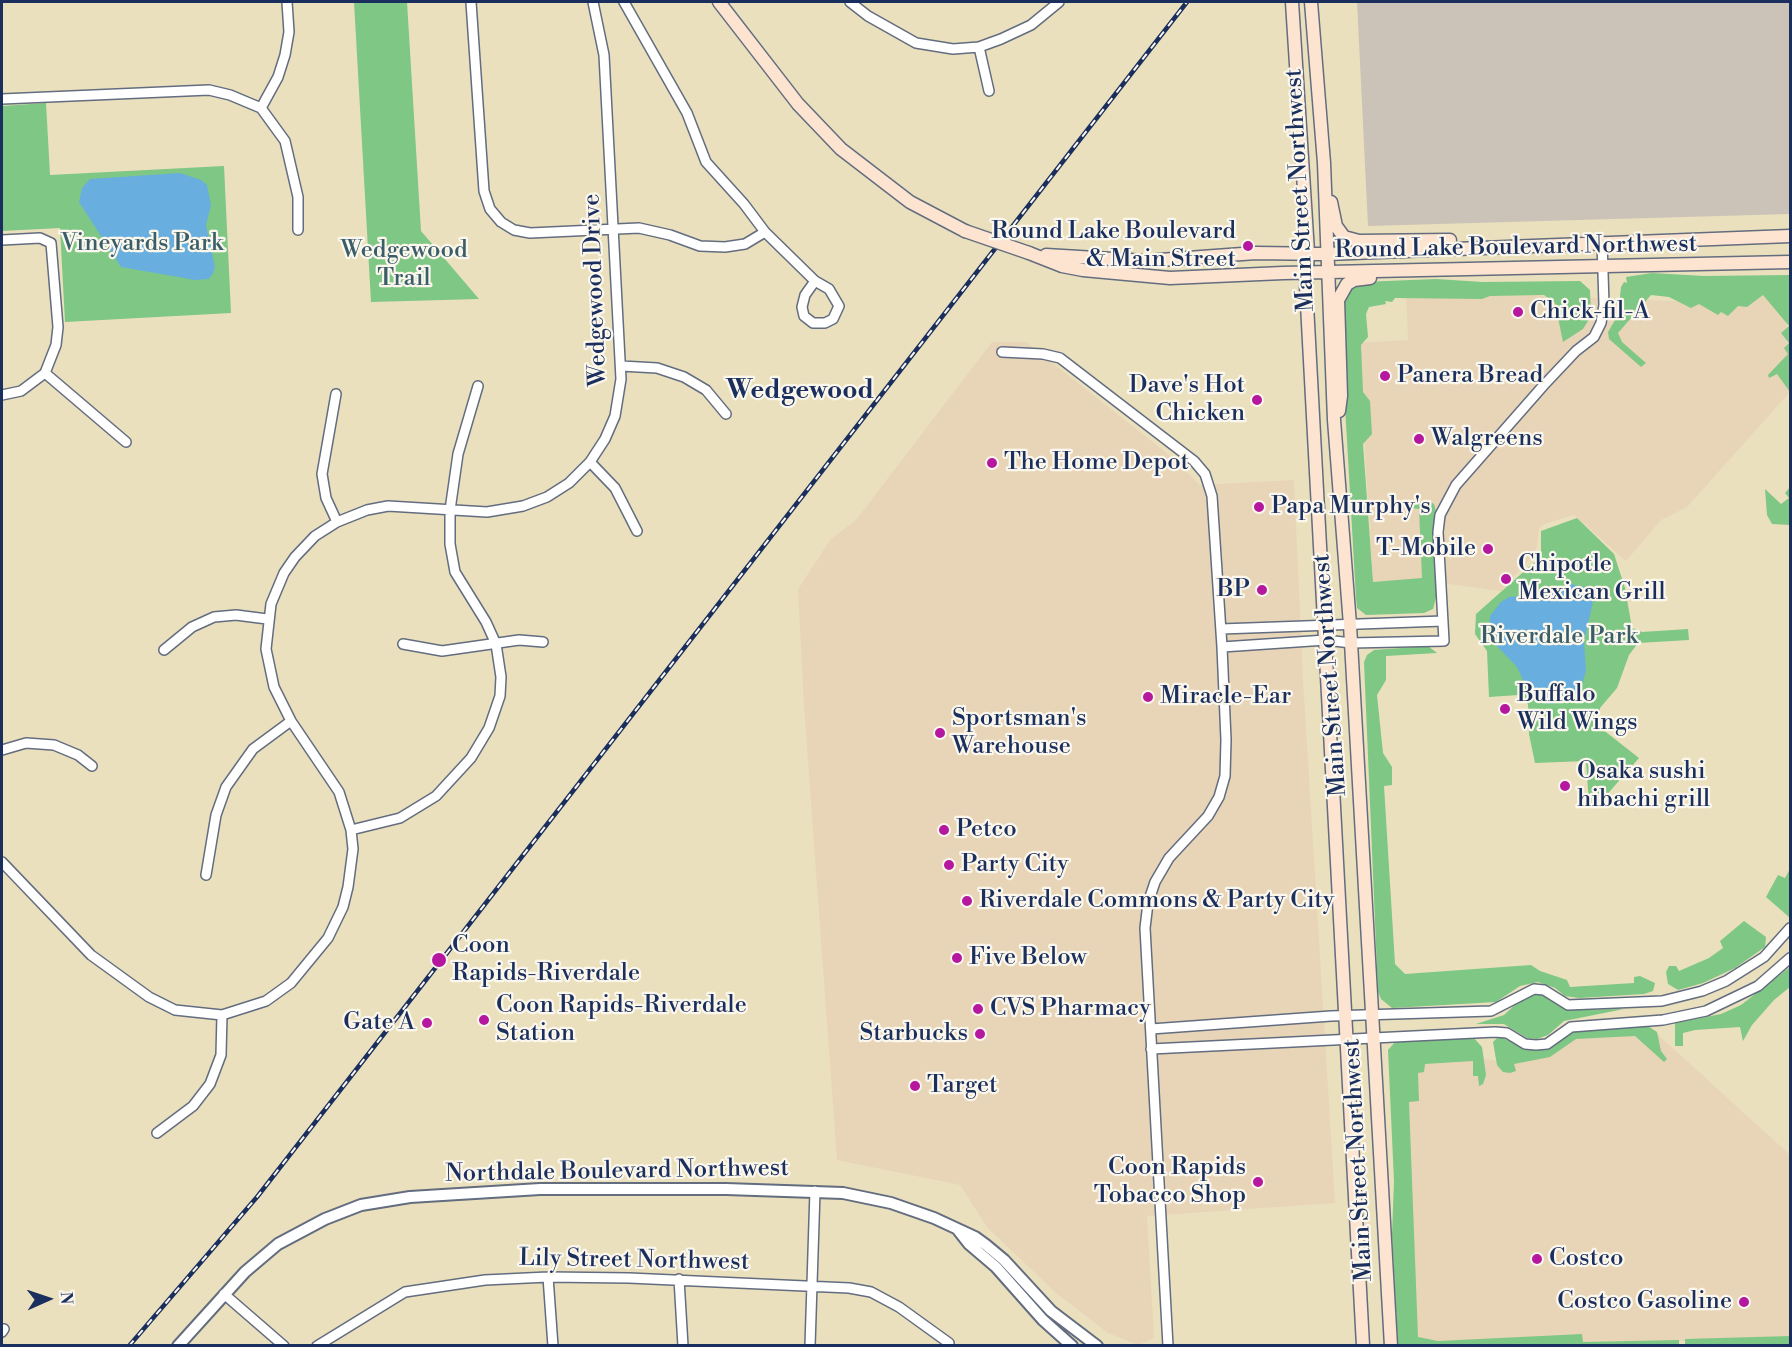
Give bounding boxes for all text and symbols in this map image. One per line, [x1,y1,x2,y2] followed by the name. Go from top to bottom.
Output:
[1280,68,1322,312] street label: Main Street Northwest
[578,193,614,387] street label: Wedgewood Drive
[991,218,1236,274] place label: Round Lake Boulevard & Main Street
[61,230,223,258] park label: Vineyards Park
[1334,230,1698,266] street label: Round Lake Boulevard Northwest
[340,237,468,293] park label: Wedgewood Trail
[1241,239,1255,253] marker: Round Lake Boulevard & Main Street
[1530,298,1650,326] place label: Chick-fil-A
[1511,305,1525,319] marker: Chick-fil-A
[1397,362,1543,390] place label: Panera Bread
[1378,369,1392,383] marker: Panera Bread
[1129,372,1245,428] place label: Dave's Hot Chicken
[726,376,874,408] district label: Wedgewood
[1250,393,1264,407] marker: Dave's Hot Chicken
[1431,425,1543,453] place label: Walgreens
[1412,432,1426,446] marker: Walgreens
[1004,449,1189,477] place label: The Home Depot
[985,456,999,470] marker: The Home Depot
[1271,493,1431,521] place label: Papa Murphy's
[1252,500,1266,514] marker: Papa Murphy's
[1376,535,1476,563] place label: T-Mobile
[1481,542,1495,556] marker: T-Mobile
[1518,551,1665,607] place label: Chipotle Mexican Grill
[1308,553,1354,797] street label: Main Street Northwest
[1499,572,1513,586] marker: Chipotle Mexican Grill
[1217,576,1250,604] place label: BP
[1255,583,1269,597] marker: BP
[1480,623,1638,651] park label: Riverdale Park
[1517,681,1638,737] place label: Buffalo Wild Wings
[1160,683,1291,711] place label: Miracle-Ear
[1141,690,1155,704] marker: Miracle-Ear
[1498,702,1512,716] marker: Buffalo Wild Wings
[952,705,1087,761] place label: Sportsman's Warehouse
[933,726,947,740] marker: Sportsman's Warehouse
[1577,758,1710,814] place label: Osaka sushi hibachi grill
[1558,779,1572,793] marker: Osaka sushi hibachi grill
[956,816,1017,844] place label: Petco
[937,823,951,837] marker: Petco
[961,851,1069,879] place label: Party City
[942,858,956,872] marker: Party City
[979,887,1334,915] place label: Riverdale Commons & Party City
[960,894,974,908] marker: Riverdale Commons & Party City
[452,932,640,988] place label: Coon Rapids-Riverdale
[969,944,1087,972] place label: Five Below
[430,951,448,969] marker: Coon Rapids-Riverdale
[950,951,964,965] marker: Five Below
[496,992,747,1048] place label: Coon Rapids-Riverdale Station
[990,995,1151,1023] place label: CVS Pharmacy
[971,1002,985,1016] marker: CVS Pharmacy
[343,1009,415,1037] place label: Gate A
[477,1013,491,1027] marker: Coon Rapids-Riverdale Station
[420,1016,434,1030] marker: Gate A
[860,1020,968,1048] place label: Starbucks
[973,1027,987,1041] marker: Starbucks
[1338,1038,1380,1282] street label: Main Street Northwest
[927,1072,998,1100] place label: Target
[908,1079,922,1093] marker: Target
[1094,1154,1246,1210] place label: Coon Rapids Tobacco Shop
[445,1155,789,1189] street label: Northdale Boulevard Northwest
[1251,1175,1265,1189] marker: Coon Rapids Tobacco Shop
[519,1245,749,1277] street label: Lily Street Northwest
[1549,1245,1623,1273] place label: Costco
[1530,1252,1544,1266] marker: Costco
[18,1269,78,1329] north arrow
[1557,1288,1732,1316] place label: Costco Gasoline
[56,1291,76,1305] text: N
[1737,1295,1751,1309] marker: Costco Gasoline

